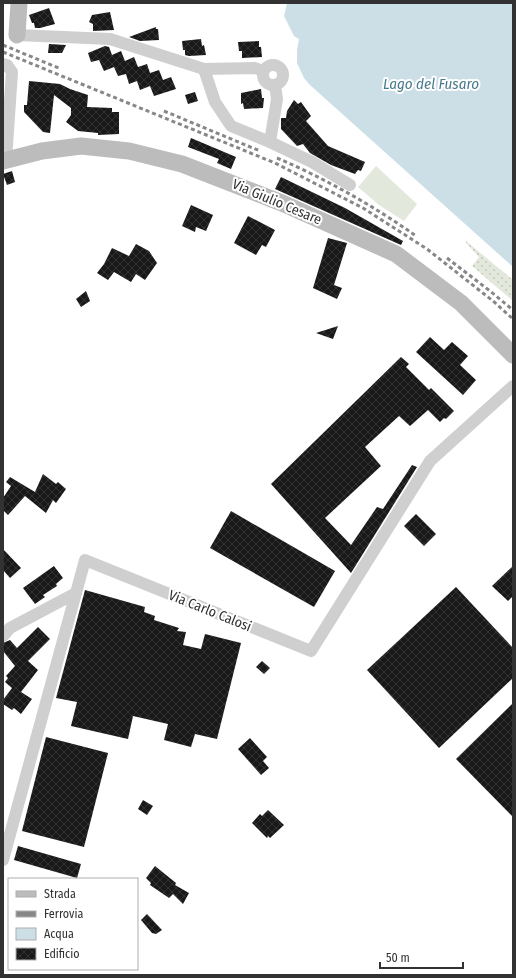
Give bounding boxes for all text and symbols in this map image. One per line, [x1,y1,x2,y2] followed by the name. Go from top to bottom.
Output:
[383,75,479,93] water label: Lago del Fusaro
[230,176,324,229] street label: Via Giulio Cesare
[166,587,254,635] street label: Via Carlo Calosi
[8,878,138,970] legend
[44,887,76,901] text: Strada
[44,907,83,921] text: Ferrovia
[44,927,74,941] text: Acqua
[380,944,463,970] scale bar
[44,947,80,961] text: Edificio
[386,951,410,965] text: 50 m

